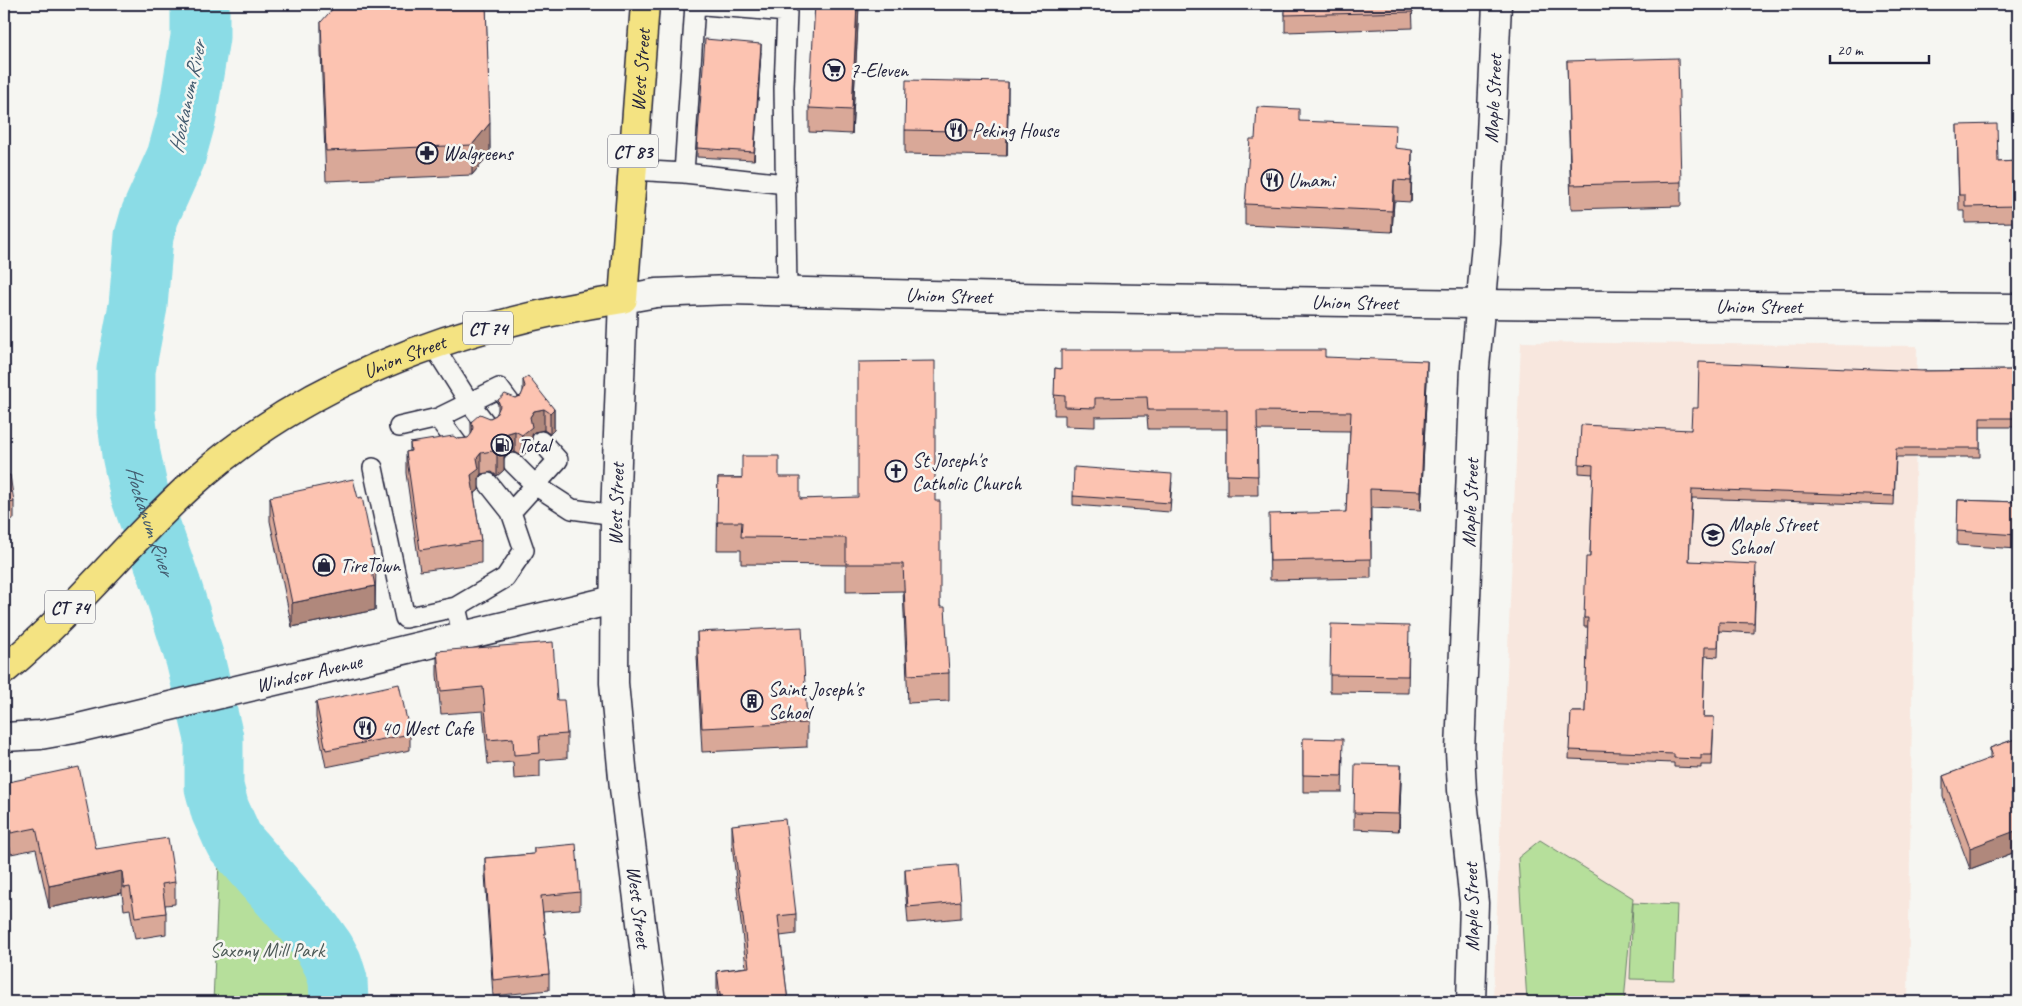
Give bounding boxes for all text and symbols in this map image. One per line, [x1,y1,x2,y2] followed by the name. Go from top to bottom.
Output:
[625,26,656,112] street label: West Street
[1830,32,1928,64] scale bar
[162,35,212,155] water label: Hockanum River
[1837,41,1864,60] text: 20 m
[1479,51,1508,144] street label: Maple Street
[822,58,846,82] supermarket icon: 7-Eleven
[850,58,909,83] place label: 7-Eleven
[944,118,968,142] restaurant icon: Peking House
[972,118,1060,143] place label: Peking House
[608,134,658,168] road number: CT 83
[415,141,439,165] pharmacy icon: Walgreens
[443,141,515,166] place label: Walgreens
[1260,168,1284,192] restaurant icon: Umami
[1288,168,1336,193] place label: Umami
[905,282,995,310] street label: Union Street
[1312,289,1401,316] street label: Union Street
[1716,294,1805,319] street label: Union Street
[463,312,513,344] road number: CT 74
[359,329,451,384] street label: Union Street
[490,433,514,457] fuel station icon: Total
[518,433,554,458] place label: Total
[912,448,1022,496] place label: St Joseph's Catholic Church
[1456,456,1485,548] street label: Maple Street
[884,459,908,483] church icon: St Joseph's Catholic Church
[603,460,630,546] street label: West Street
[121,464,181,582] water label: Hockanum River
[1729,512,1820,560] place label: Maple Street School
[1701,523,1725,547] school or university icon: Maple Street School
[312,553,336,577] shop icon: TireTown
[340,553,401,578] place label: TireTown
[45,590,95,624] road number: CT 74
[254,648,366,698] street label: Windsor Avenue
[768,677,865,725] place label: Saint Joseph's School
[740,689,764,713] building icon: Saint Joseph's School
[353,716,377,740] restaurant icon: 40 West Cafe
[381,716,475,741] place label: 40 West Cafe
[1458,860,1485,951] street label: Maple Street
[621,865,656,952] street label: West Street
[210,938,326,963] park label: Saxony Mill Park

